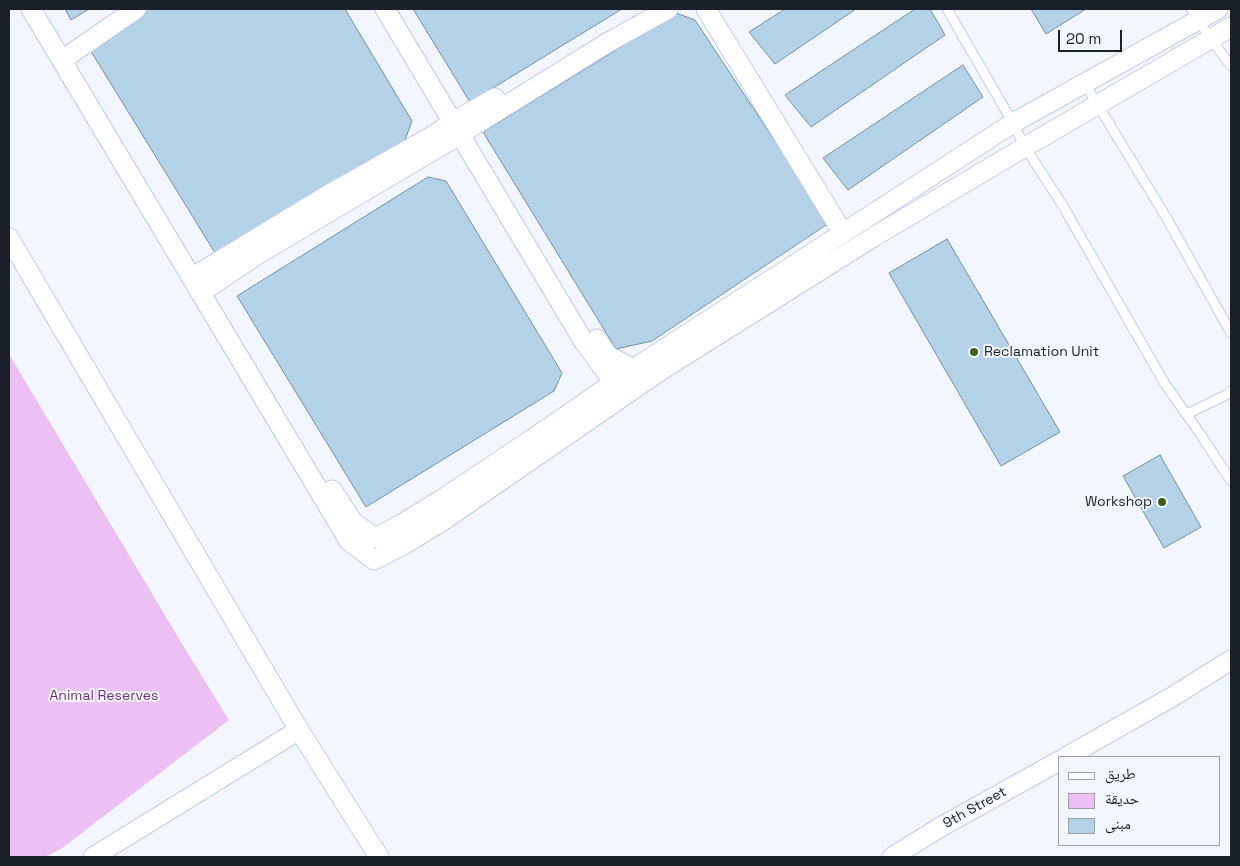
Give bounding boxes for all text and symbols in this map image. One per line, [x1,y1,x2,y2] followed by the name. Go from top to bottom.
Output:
[1060,20,1124,52] scale bar
[1066,29,1101,48] text: 20 m
[984,344,1099,360] place label: Reclamation Unit
[968,346,980,358] marker: Reclamation Unit
[1085,494,1152,510] place label: Workshop
[1156,496,1168,508] marker: Workshop
[50,688,158,704] park label: Animal Reserves
[1058,756,1220,846] legend
[1105,764,1136,783] text: طريق
[940,784,1010,832] street label: 9th Street
[1105,789,1139,808] text: حديقة
[1105,814,1131,833] text: مبنى

